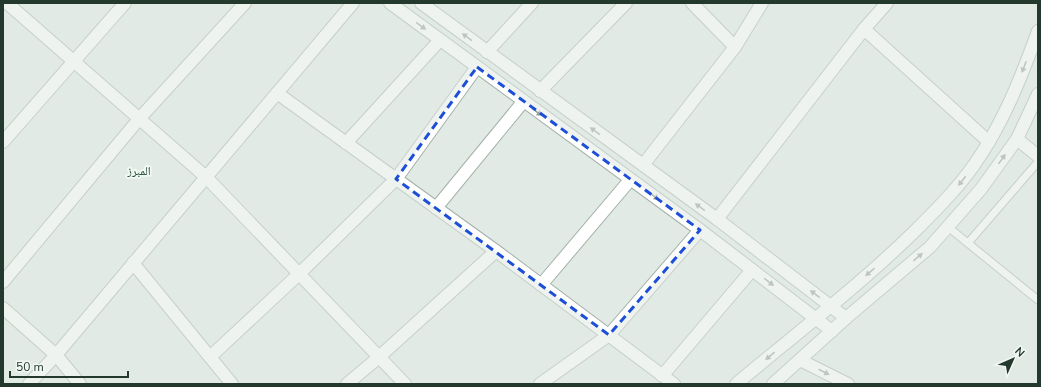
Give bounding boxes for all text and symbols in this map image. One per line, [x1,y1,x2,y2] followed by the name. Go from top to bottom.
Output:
[416,22,426,30] one-way arrow
[462,33,473,41] one-way arrow
[1021,62,1027,74] one-way arrow
[532,107,542,115] one-way arrow
[589,126,600,135] one-way arrow
[998,153,1007,164] one-way arrow
[126,163,151,179] district label: المبرز
[958,175,966,186] one-way arrow
[648,192,659,200] one-way arrow
[694,203,705,211] one-way arrow
[913,253,923,262] one-way arrow
[865,268,875,277] one-way arrow
[763,278,774,287] one-way arrow
[809,290,820,298] one-way arrow
[993,339,1033,379] north arrow
[1012,344,1028,360] text: N
[765,351,776,360] one-way arrow
[10,353,128,379] scale bar
[16,359,44,375] text: 50 m
[818,369,830,375] one-way arrow

